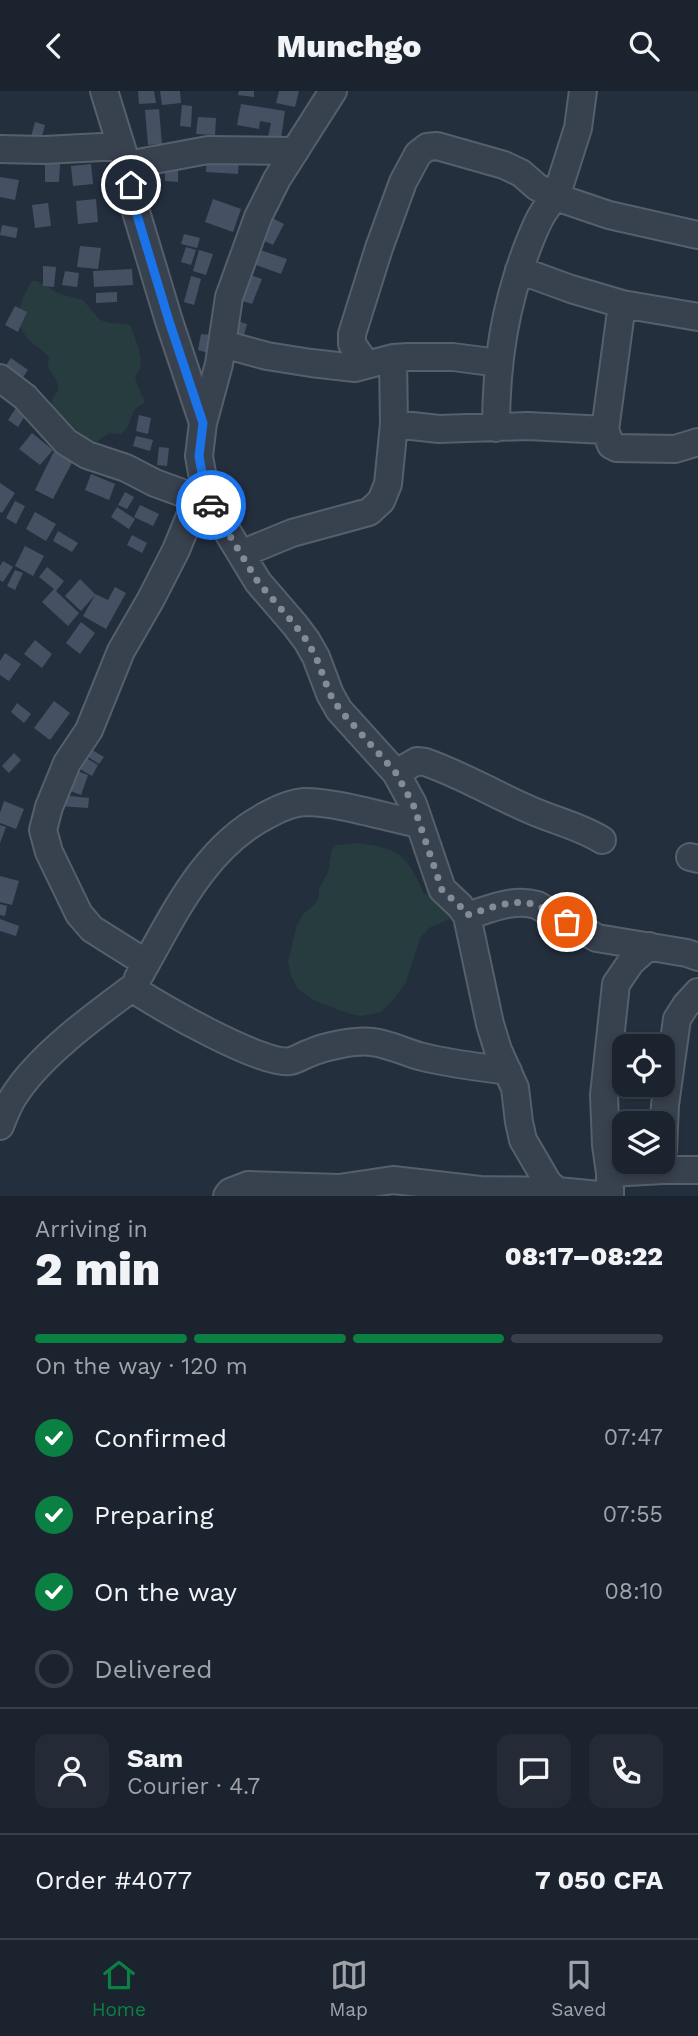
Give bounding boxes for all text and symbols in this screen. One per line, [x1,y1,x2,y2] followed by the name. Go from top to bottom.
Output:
[35,27,73,65] icon: back
[277,27,421,65] text: Munchgo
[625,27,663,65] icon: search
[101,155,161,215] pin
[112,166,150,204] icon: home
[176,470,246,540] courier
[192,486,230,524] icon: car
[537,892,597,952] pin
[548,903,586,941] icon: bag
[612,1034,675,1174] map controls
[612,1034,675,1097] button: locate
[612,1111,675,1174] button: layers
[35,1216,148,1243] text: Arriving in
[505,1241,663,1271] text: 08:17–08:22
[35,1242,160,1296] text: 2 min
[35,1353,248,1380] text: On the way · 120 m
[35,1419,73,1457] icon: check
[94,1423,227,1453] text: Confirmed
[604,1424,663,1451] text: 07:47
[35,1496,73,1534] icon: check
[94,1500,214,1530] text: Preparing
[603,1501,663,1528] text: 07:55
[35,1573,73,1611] icon: check
[94,1577,237,1607] text: On the way
[604,1578,663,1605] text: 08:10
[94,1654,213,1684] text: Delivered
[35,1734,109,1808] button: person
[497,1734,571,1808] button: chat
[589,1734,663,1808] button: phone
[127,1743,183,1773] text: Sam
[127,1773,260,1800] text: Courier · 4.7
[35,1865,192,1895] text: Order #4077
[535,1865,663,1895] text: 7 050 CFA
[92,1956,146,2021] tab: Home
[329,1956,368,2021] tab: Map
[551,1956,606,2021] tab: Saved

